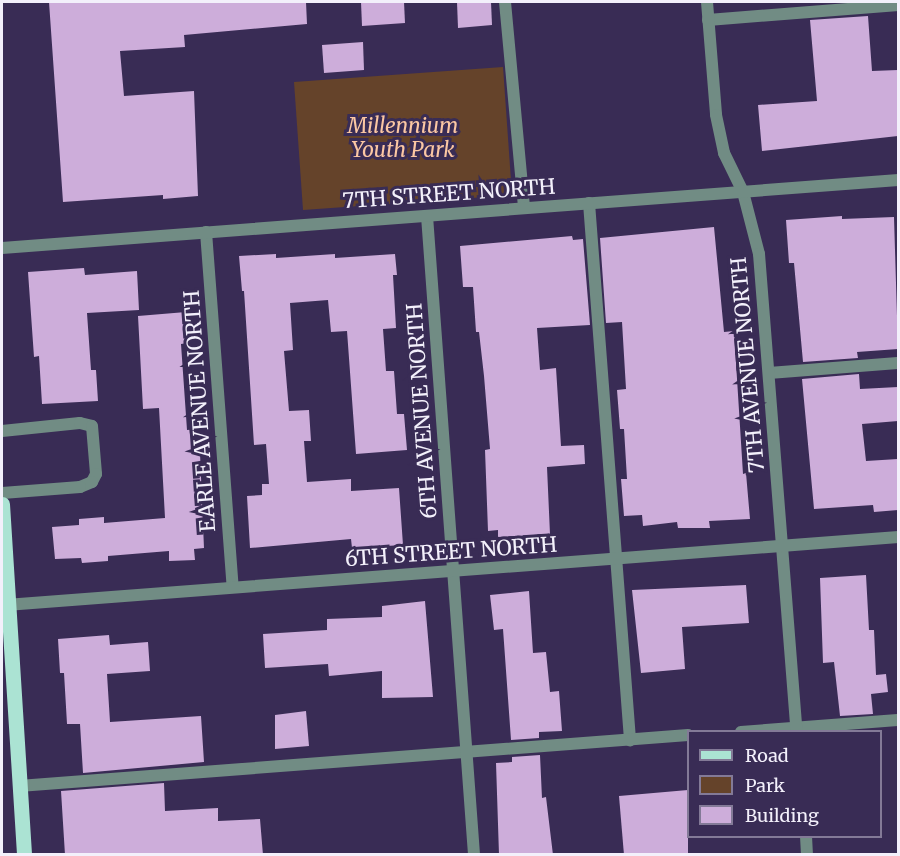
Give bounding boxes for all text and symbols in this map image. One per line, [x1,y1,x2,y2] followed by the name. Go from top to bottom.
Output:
[348,113,458,163] park label: Millennium Youth Park
[342,174,556,214] street label: 7TH STREET NORTH
[726,256,770,474] street label: 7TH AVENUE NORTH
[179,289,221,533] street label: EARLE AVENUE NORTH
[402,302,442,520] street label: 6TH AVENUE NORTH
[344,532,558,572] street label: 6TH STREET NORTH
[687,730,882,838] legend
[745,744,789,767] text: Road
[745,774,785,797] text: Park
[745,804,819,827] text: Building

